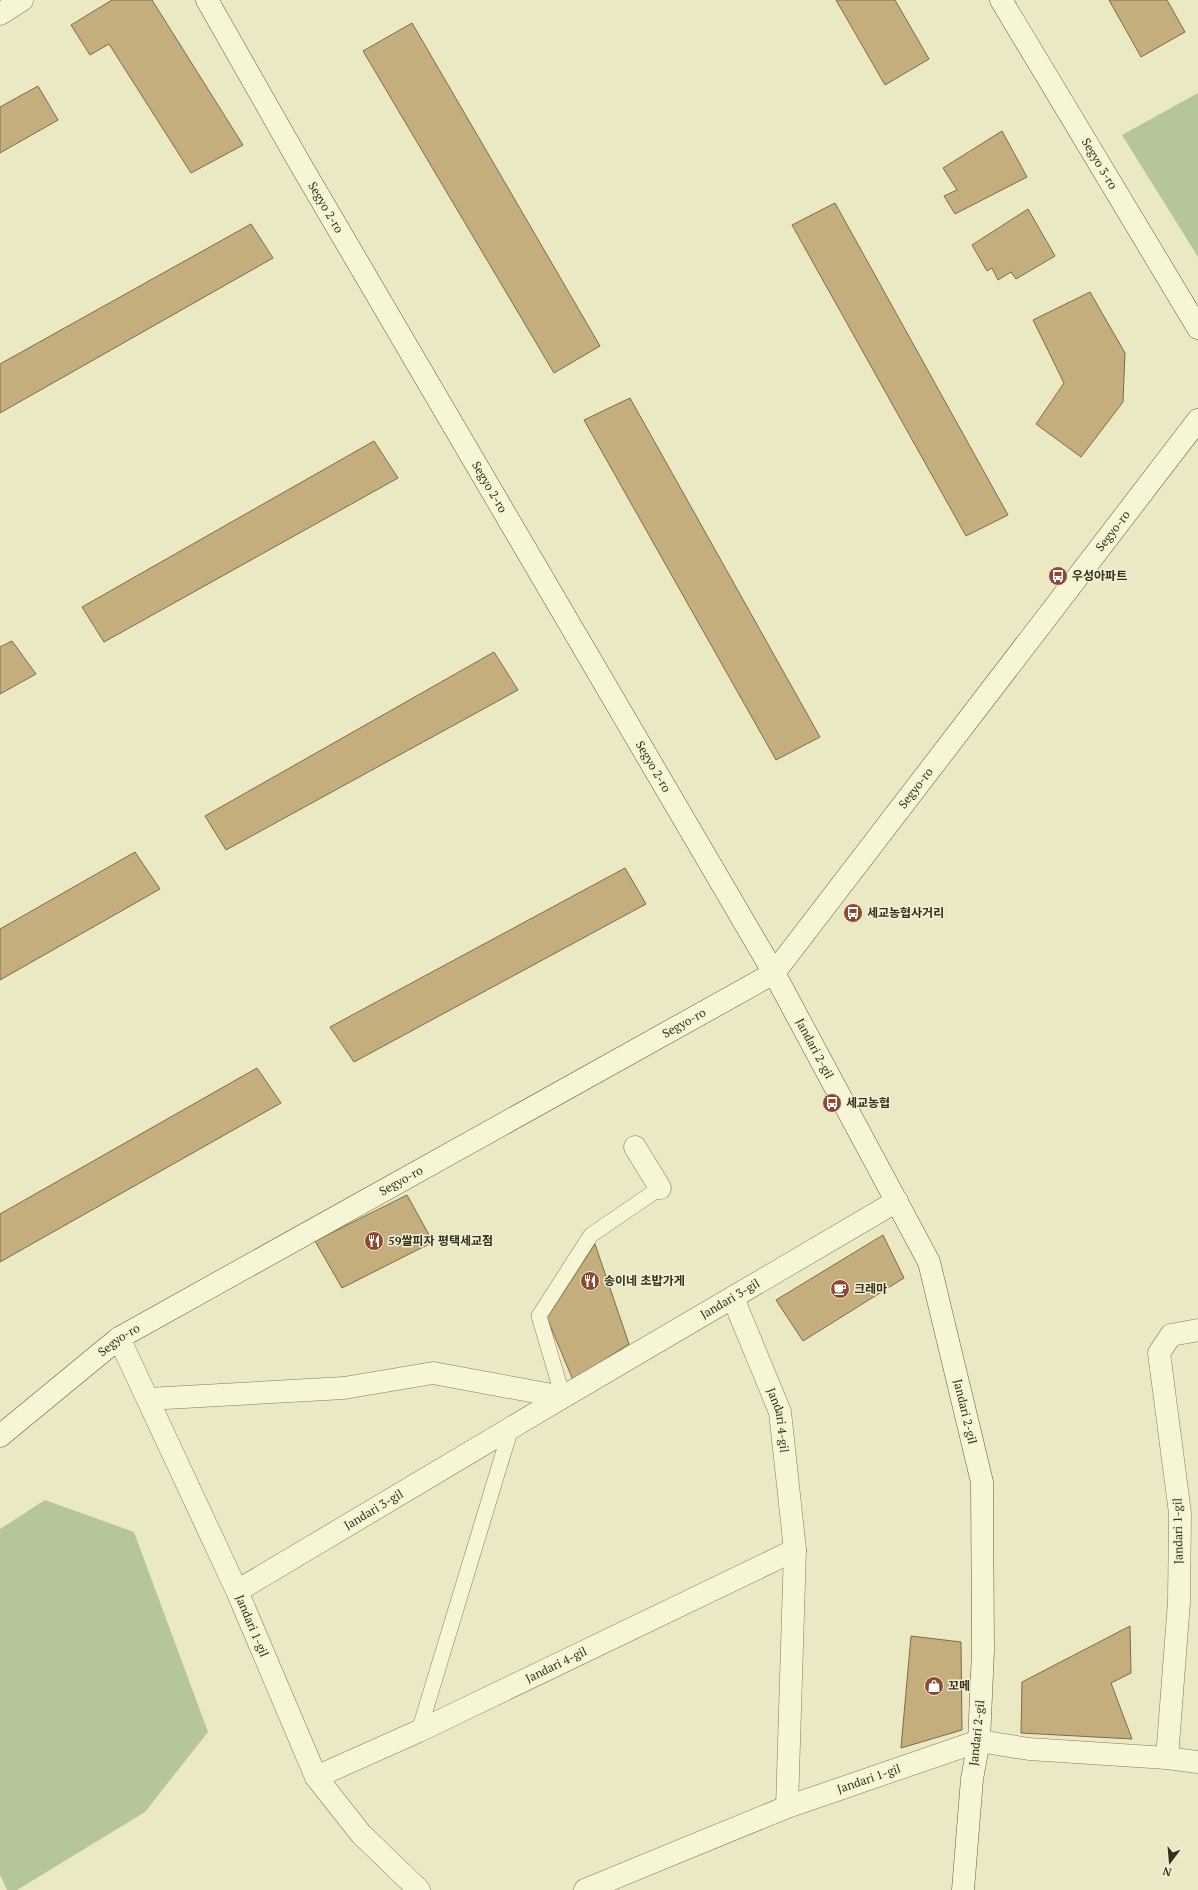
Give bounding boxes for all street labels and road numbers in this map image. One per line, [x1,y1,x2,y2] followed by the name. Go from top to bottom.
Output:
[1079,135,1121,192] street label: Segyo 3-ro
[305,179,347,236] street label: Segyo 2-ro
[469,458,511,515] street label: Segyo 2-ro
[1092,507,1133,554] street label: Segyo-ro
[633,738,675,795] street label: Segyo 2-ro
[895,764,936,811] street label: Segyo-ro
[659,1004,709,1041] street label: Segyo-ro
[793,1016,837,1081] street label: Jandari 2-gil
[376,1162,426,1199] street label: Segyo-ro
[697,1275,762,1322] street label: Jandari 3-gil
[95,1320,143,1359] street label: Segyo-ro
[950,1378,981,1446] street label: Jandari 2-gil
[764,1385,792,1454] street label: Jandari 4-gil
[341,1486,406,1533] street label: Jandari 3-gil
[1169,1497,1186,1564] street label: Jandari 1-gil
[232,1592,272,1659] street label: Jandari 1-gil
[523,1643,589,1686] street label: Jandari 4-gil
[966,1699,987,1767] street label: Jandari 2-gil
[835,1760,903,1796] street label: Jandari 1-gil

